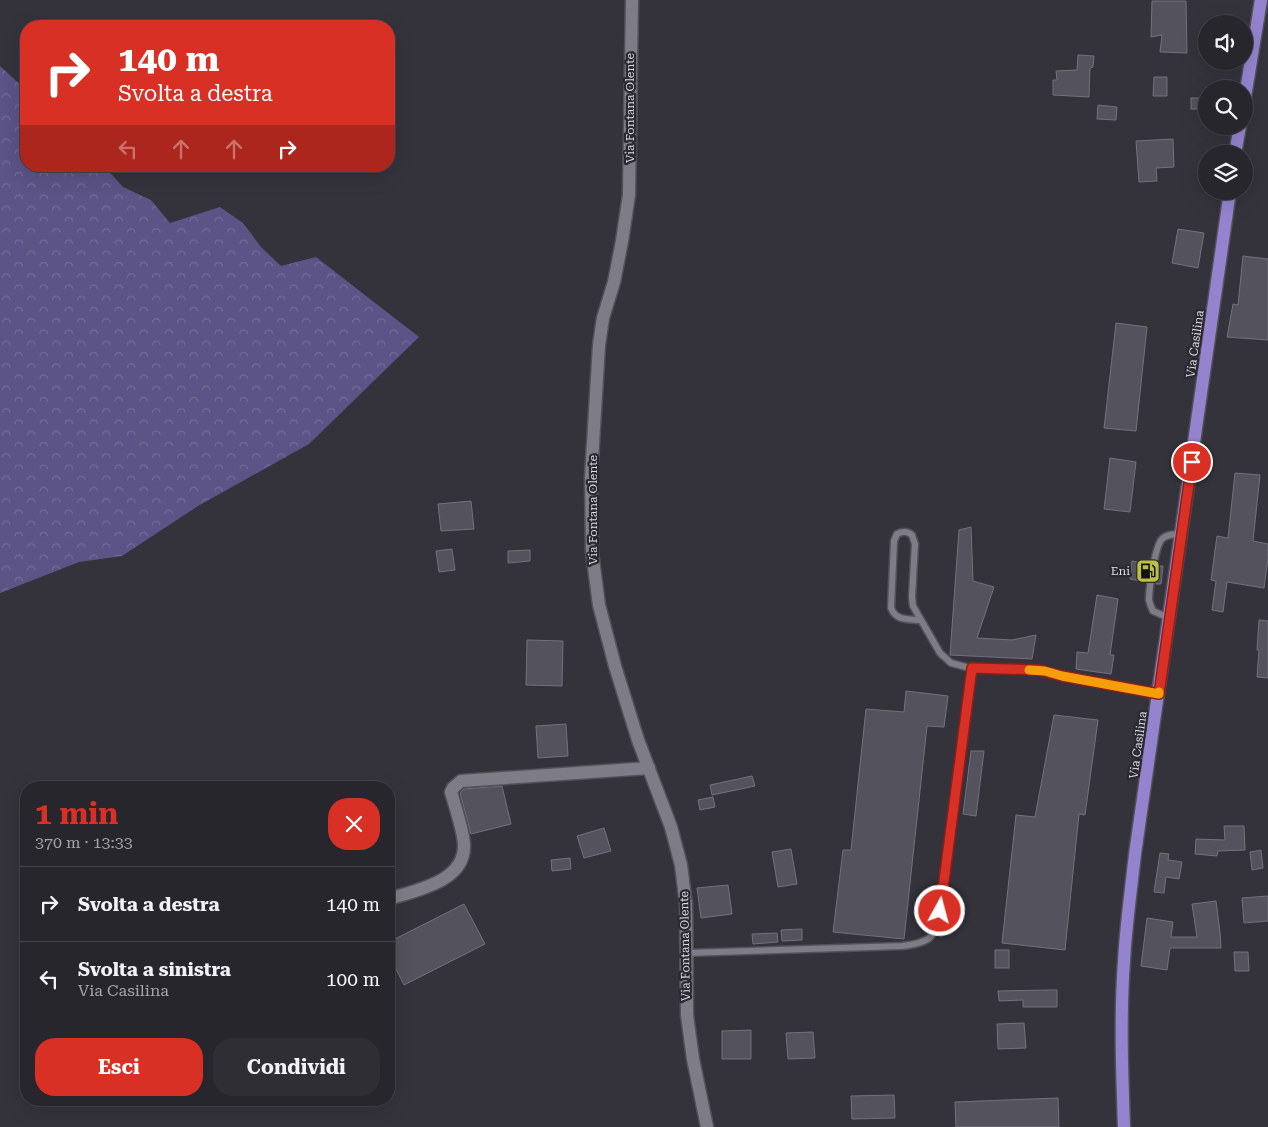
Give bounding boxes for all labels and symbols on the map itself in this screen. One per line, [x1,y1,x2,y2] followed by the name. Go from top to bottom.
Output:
[623,52,637,163] street label: Via Fontana Olente
[1183,309,1207,379] street label: Via Casilina
[1171,441,1213,483] pin
[586,454,600,565] street label: Via Fontana Olente
[1135,558,1161,584] fuel station icon: Eni
[1111,564,1130,578] place label: Eni
[1126,710,1150,780] street label: Via Casilina
[913,884,965,936] position arrow
[677,890,693,1001] street label: Via Fontana Olente

